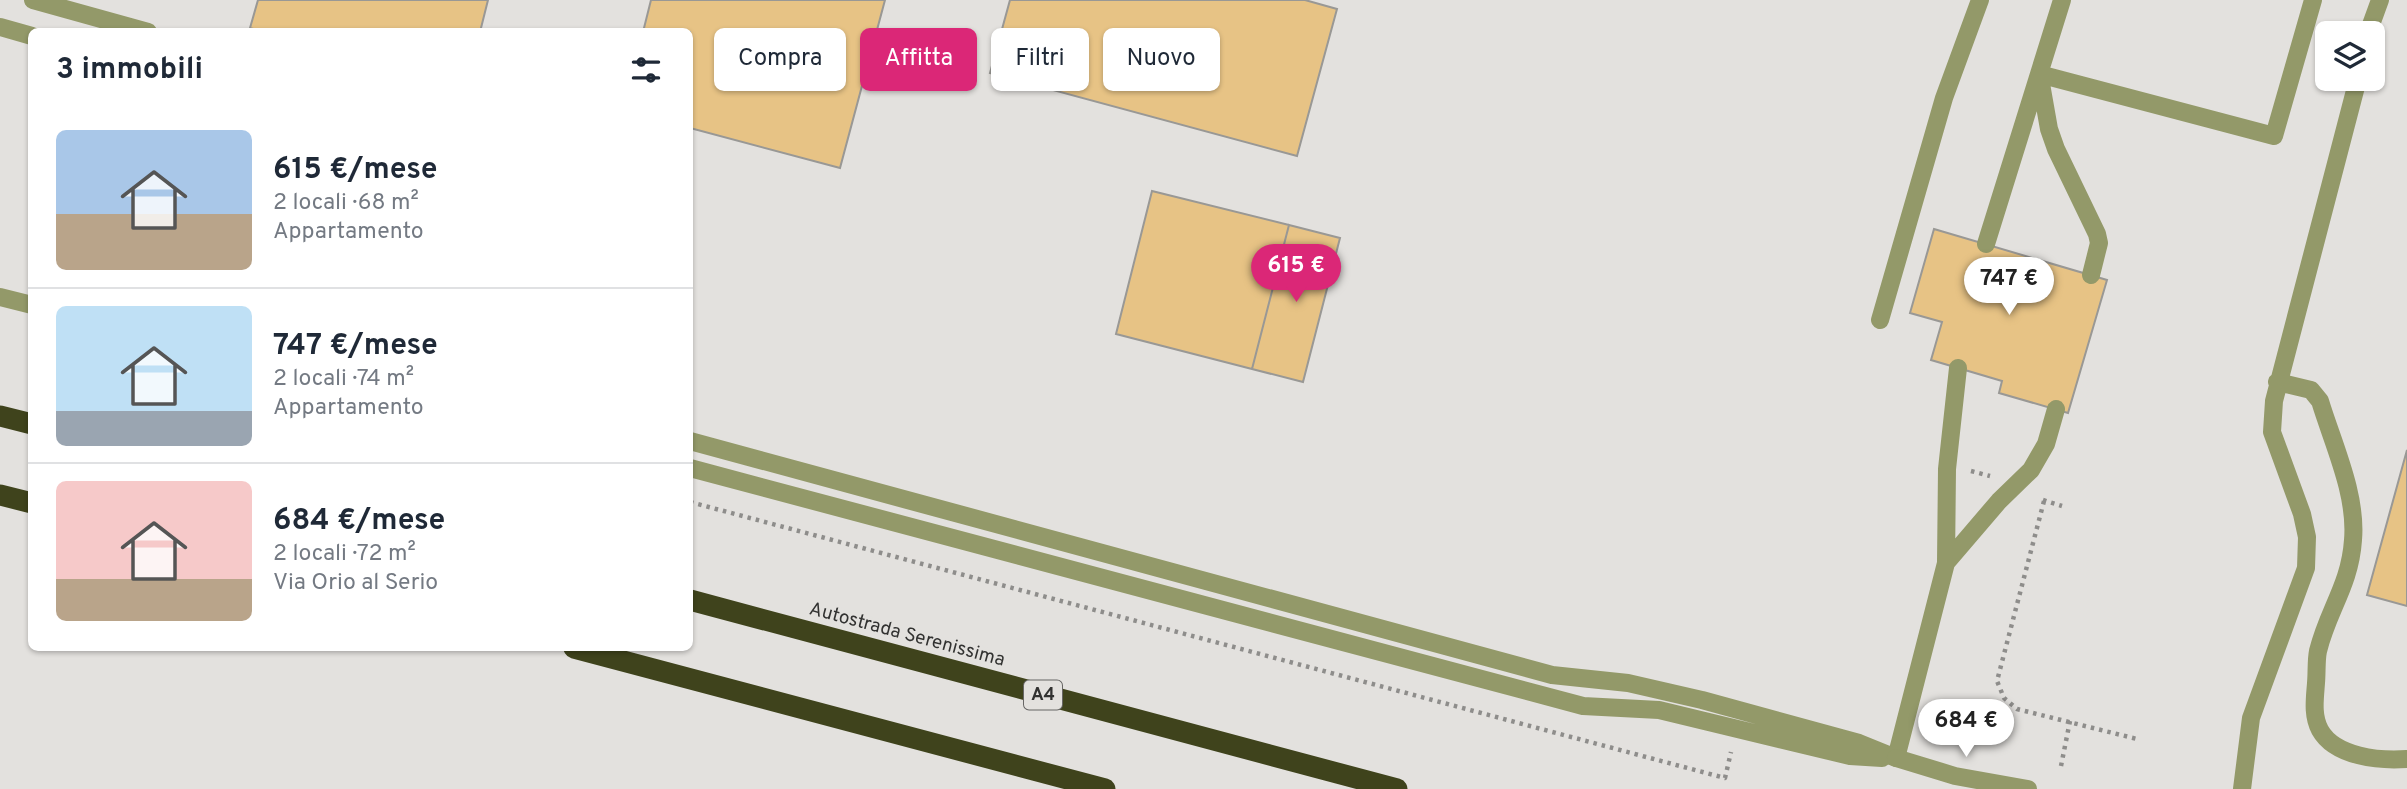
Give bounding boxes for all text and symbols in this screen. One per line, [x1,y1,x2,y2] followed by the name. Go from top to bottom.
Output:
[2315,21,2385,91] map controls
[2315,21,2385,91] button: layers
[714,28,846,91] chip: Compra
[860,28,977,91] chip: Affitta
[991,28,1089,91] chip: Filtri
[1103,28,1220,91] chip: Nuovo
[627,51,665,89] icon: filters
[56,52,203,89] text: 3 immobili
[273,152,438,189] text: 615 €/mese
[112,158,196,242] icon: home
[273,189,419,218] text: 2 locali · 68 m²
[273,218,424,247] text: Appartamento
[1247,244,1345,304] pin: 615 €
[1267,252,1325,281] text: 615 €
[1960,258,2058,317] pin: 747 €
[1980,265,2038,294] text: 747 €
[273,328,438,365] text: 747 €/mese
[112,334,196,418] icon: home
[273,365,414,394] text: 2 locali · 74 m²
[273,394,424,423] text: Appartamento
[273,503,445,540] text: 684 €/mese
[112,509,196,593] icon: home
[273,540,416,569] text: 2 locali · 72 m²
[273,569,438,598] text: Via Orio al Serio
[807,597,1007,673] street label: Autostrada Serenissima
[1024,680,1062,710] road number: A4
[1917,700,2015,759] pin: 684 €
[1934,707,1998,736] text: 684 €

